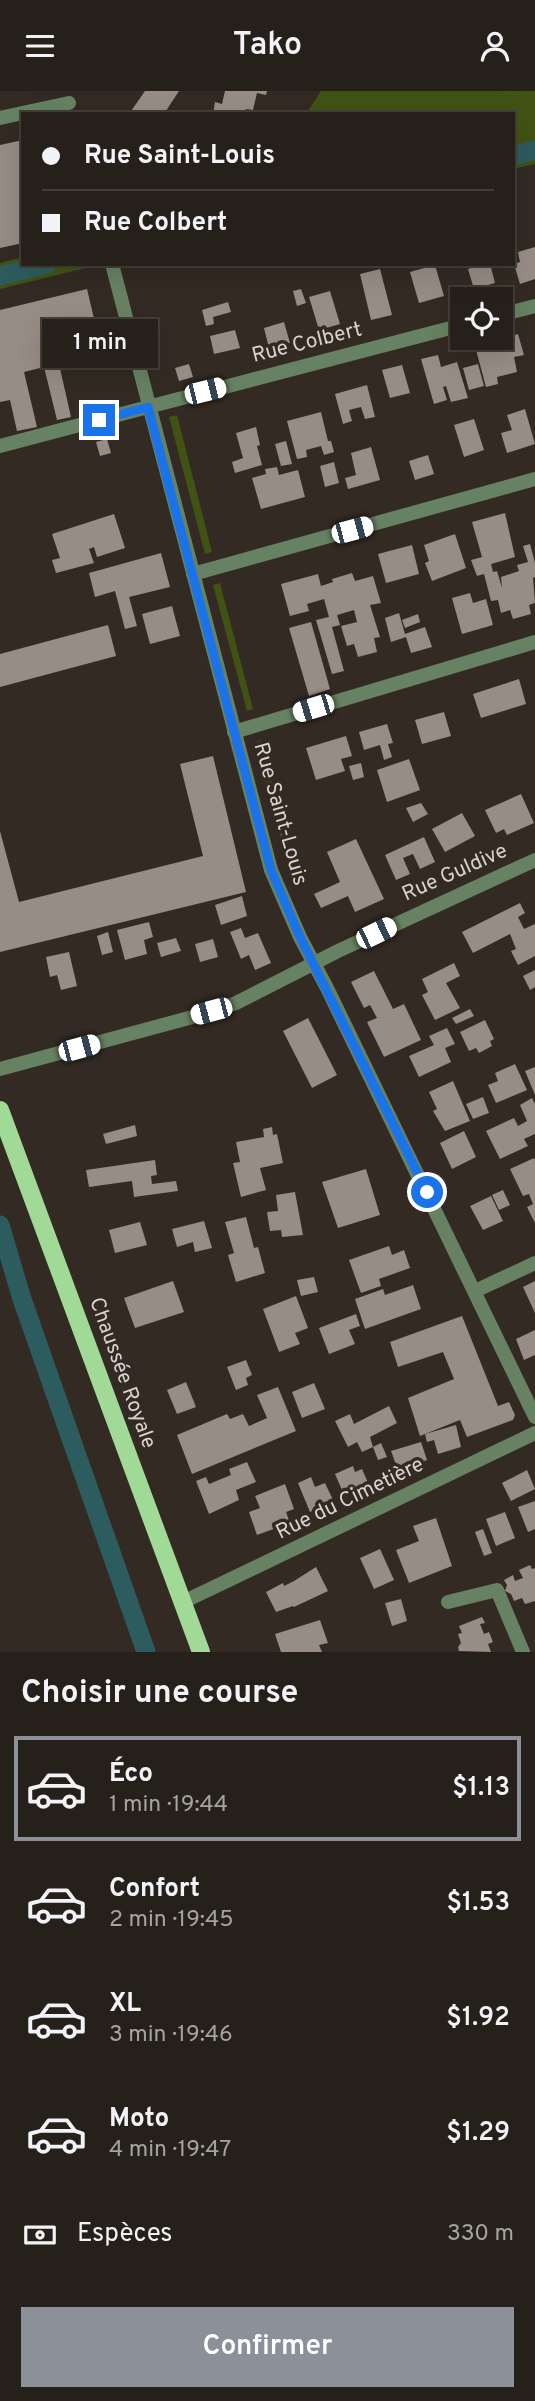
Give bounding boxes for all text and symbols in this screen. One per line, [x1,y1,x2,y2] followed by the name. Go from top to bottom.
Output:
[233,26,302,66] text: Tako
[21,27,59,65] icon: menu
[476,27,514,65] icon: person
[84,140,275,173] text: Rue Saint-Louis
[84,207,227,240] text: Rue Colbert
[450,287,513,350] map controls
[450,287,513,350] button: locate
[249,316,365,370] street label: Rue Colbert
[41,319,157,367] callout: 1 min
[73,329,127,358] text: 1 min
[183,376,228,406] car
[83,404,115,436] route end
[329,514,376,546] car
[290,692,337,724] car
[247,739,313,889] street label: Rue Saint-Louis
[398,838,512,908] street label: Rue Guldive
[353,914,400,952] car
[188,995,235,1027] car
[56,1032,103,1064] car
[411,1176,443,1208] route start
[82,1294,162,1452] street label: Chaussée Royale
[272,1451,428,1547] street label: Rue du Cimetière
[21,1674,298,1714] text: Choisir une course
[25,1757,88,1820] icon: car
[109,1758,153,1791] text: Éco
[452,1772,510,1805] text: $1.13
[109,1791,228,1820] text: 1 min · 19:44
[25,1872,88,1935] icon: car
[109,1873,200,1906] text: Confort
[447,1887,510,1920] text: $1.53
[109,1906,234,1935] text: 2 min · 19:45
[25,1987,88,2050] icon: car
[109,1988,141,2021] text: XL
[446,2002,510,2035] text: $1.92
[109,2021,233,2050] text: 3 min · 19:46
[25,2102,88,2165] icon: car
[109,2103,169,2136] text: Moto
[446,2117,510,2150] text: $1.29
[109,2136,231,2165] text: 4 min · 19:47
[21,2216,59,2254] icon: cash
[77,2218,173,2251] text: Espèces
[447,2220,514,2249] text: 330 m
[21,2307,514,2387] button: Confirmer

